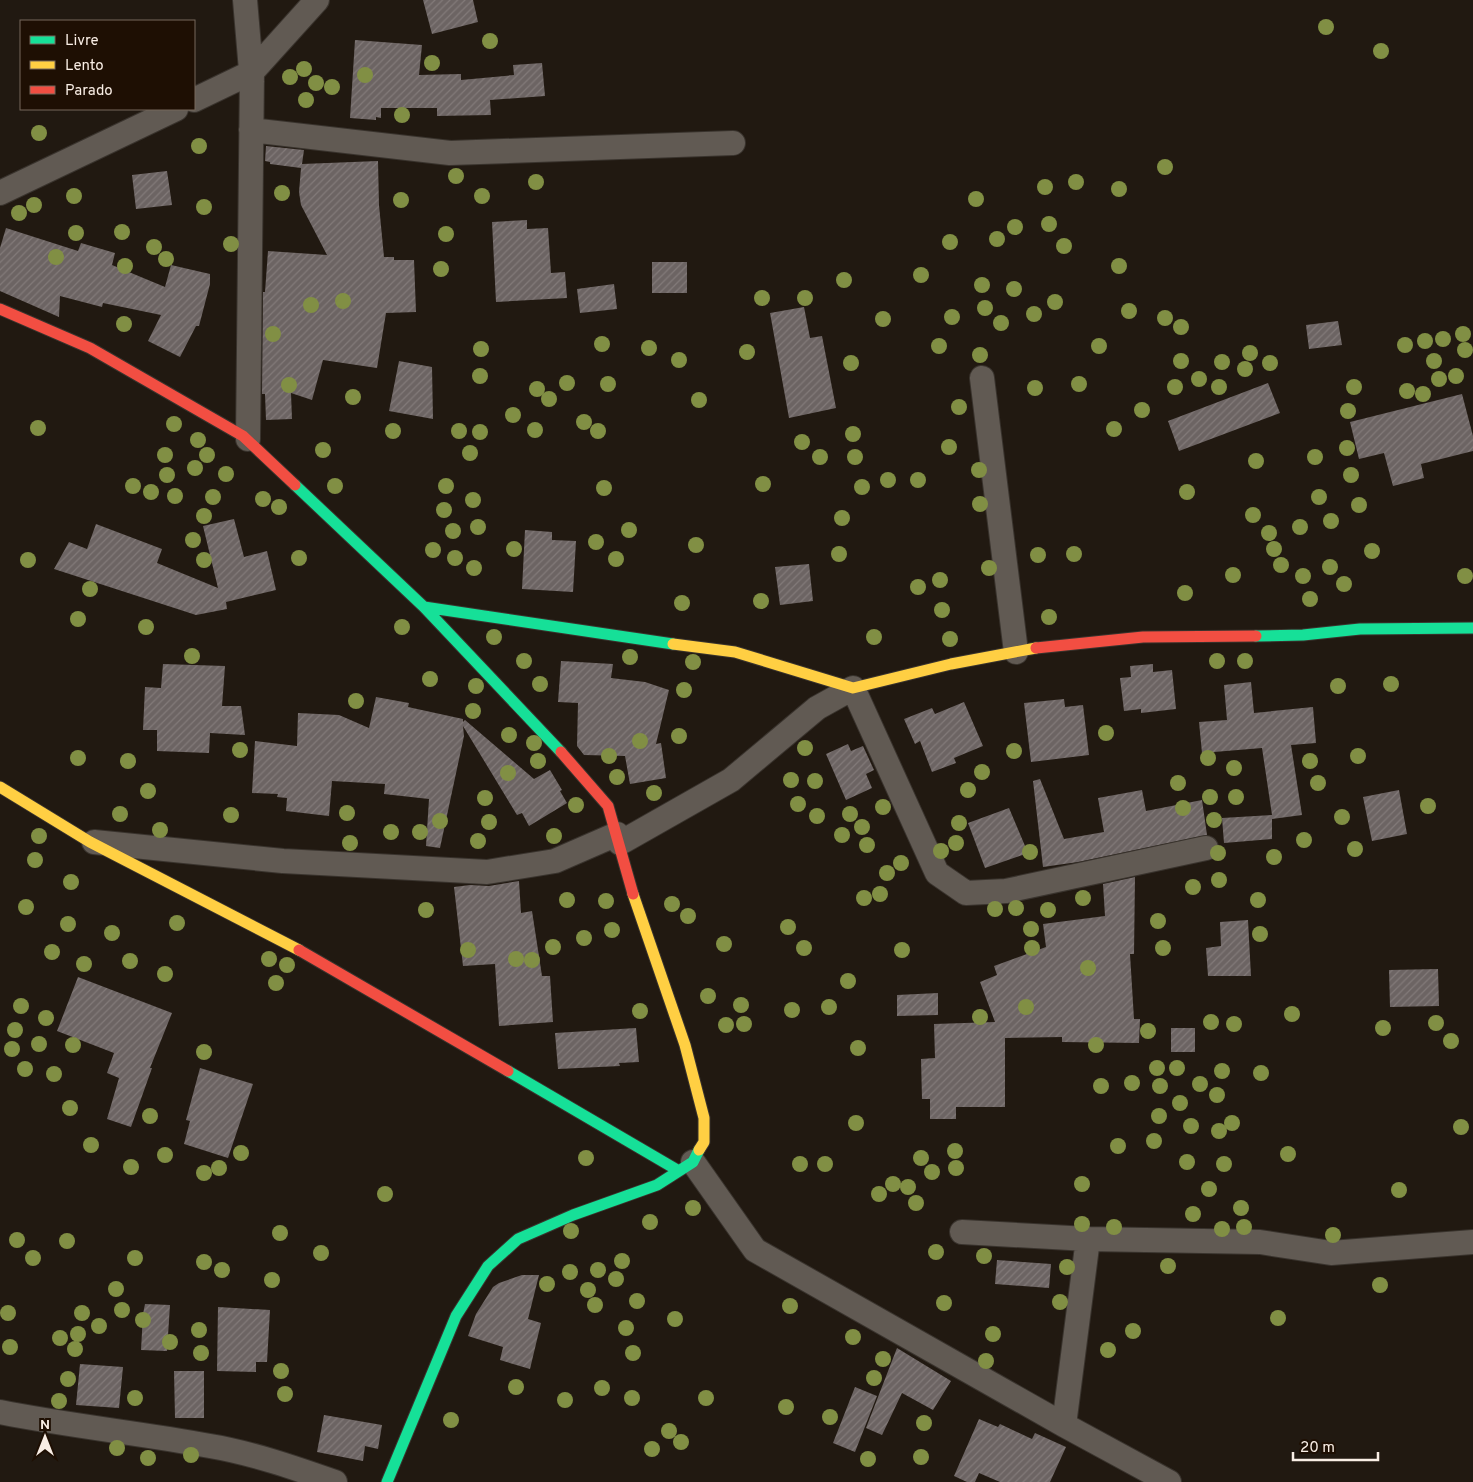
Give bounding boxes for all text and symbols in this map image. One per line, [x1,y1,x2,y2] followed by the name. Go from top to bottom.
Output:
[20,20,195,110] legend
[65,32,99,51] text: Livre
[65,57,104,76] text: Lento
[65,82,113,101] text: Parado
[20,1412,70,1462] north arrow
[40,1417,50,1434] text: N
[1293,1430,1378,1462] scale bar
[1300,1439,1335,1458] text: 20 m

